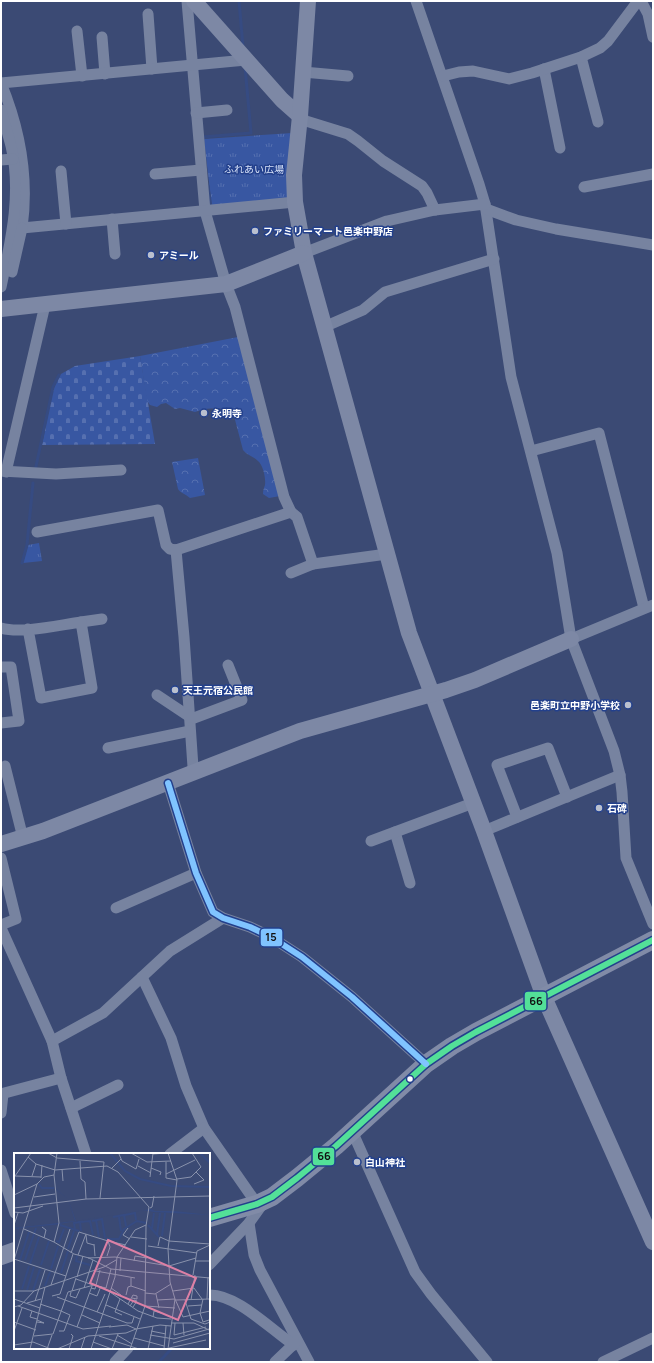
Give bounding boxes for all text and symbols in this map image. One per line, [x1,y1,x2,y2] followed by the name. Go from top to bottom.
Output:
[224,162,284,176] park label: ふれあい広場
[263,224,393,238] place label: ファミリーマート邑楽中野店
[250,226,260,236] marker: ファミリーマート邑楽中野店
[159,248,199,262] place label: アミール
[146,250,156,260] marker: アミール
[212,406,242,420] place label: 永明寺
[199,408,209,418] marker: 永明寺
[183,683,253,697] place label: 天王元宿公民館
[170,685,180,695] marker: 天王元宿公民館
[530,698,620,712] place label: 邑楽町立中野小学校
[623,700,633,710] marker: 邑楽町立中野小学校
[607,801,627,815] place label: 石碑
[594,803,604,813] marker: 石碑
[260,928,283,947] line badge: 15
[265,929,277,944] text: 15
[524,991,547,1011] line badge: 66
[529,993,543,1008] text: 66
[405,1074,415,1084] unlabelled marker
[312,1147,335,1166] line badge: 66
[317,1148,331,1163] text: 66
[14,1153,210,1349] inset map
[365,1155,406,1169] place label: 白山神社
[352,1157,362,1167] marker: 白山神社

